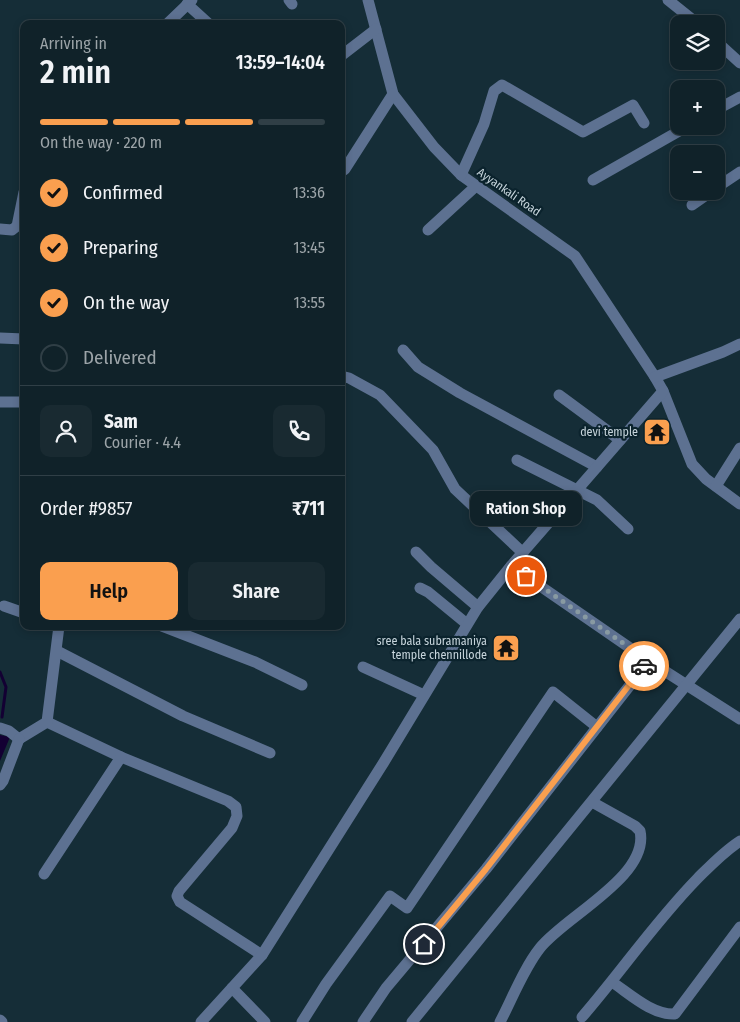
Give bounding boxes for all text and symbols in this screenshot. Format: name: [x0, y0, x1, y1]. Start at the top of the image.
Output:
map controls: [670, 15, 725, 200]
button: layers: [670, 15, 725, 70]
text: Arriving in: [40, 34, 107, 53]
text: 13:59–14:04: [236, 51, 325, 74]
text: 2 min: [40, 53, 111, 91]
button: +: [670, 80, 725, 135]
text: On the way · 220 m: [40, 133, 162, 152]
button: −: [670, 145, 725, 200]
street label: Ayyankali Road: [475, 165, 543, 219]
icon: check: [40, 179, 68, 207]
text: Confirmed: [83, 181, 163, 204]
text: 13:36: [293, 183, 325, 202]
icon: check: [40, 234, 68, 262]
text: Preparing: [83, 236, 158, 259]
text: 13:45: [293, 238, 325, 257]
icon: check: [40, 289, 68, 317]
text: On the way: [83, 291, 169, 314]
text: 13:55: [293, 293, 325, 312]
text: Delivered: [83, 346, 157, 369]
button: person: [40, 405, 92, 457]
button: phone: [273, 405, 325, 457]
text: Sam: [104, 410, 138, 433]
temple icon: devi temple: [642, 417, 672, 447]
place label: devi temple: [580, 425, 638, 439]
text: Courier · 4.4: [104, 433, 181, 452]
callout: Ration Shop: [470, 491, 582, 526]
text: Order #9857: [40, 497, 132, 520]
text: ₹711: [292, 497, 325, 520]
text: Ration Shop: [486, 499, 566, 518]
pin: [505, 555, 547, 597]
button: Help: [40, 562, 178, 620]
button: Share: [188, 562, 325, 620]
icon: bag: [512, 562, 540, 590]
temple icon: sree bala subramaniya temple chennillode: [491, 633, 521, 663]
place label: sree bala subramaniya temple chennillode: [377, 634, 487, 662]
courier: [619, 641, 669, 691]
icon: car: [630, 652, 658, 680]
pin: [403, 923, 445, 965]
icon: home: [410, 930, 438, 958]

